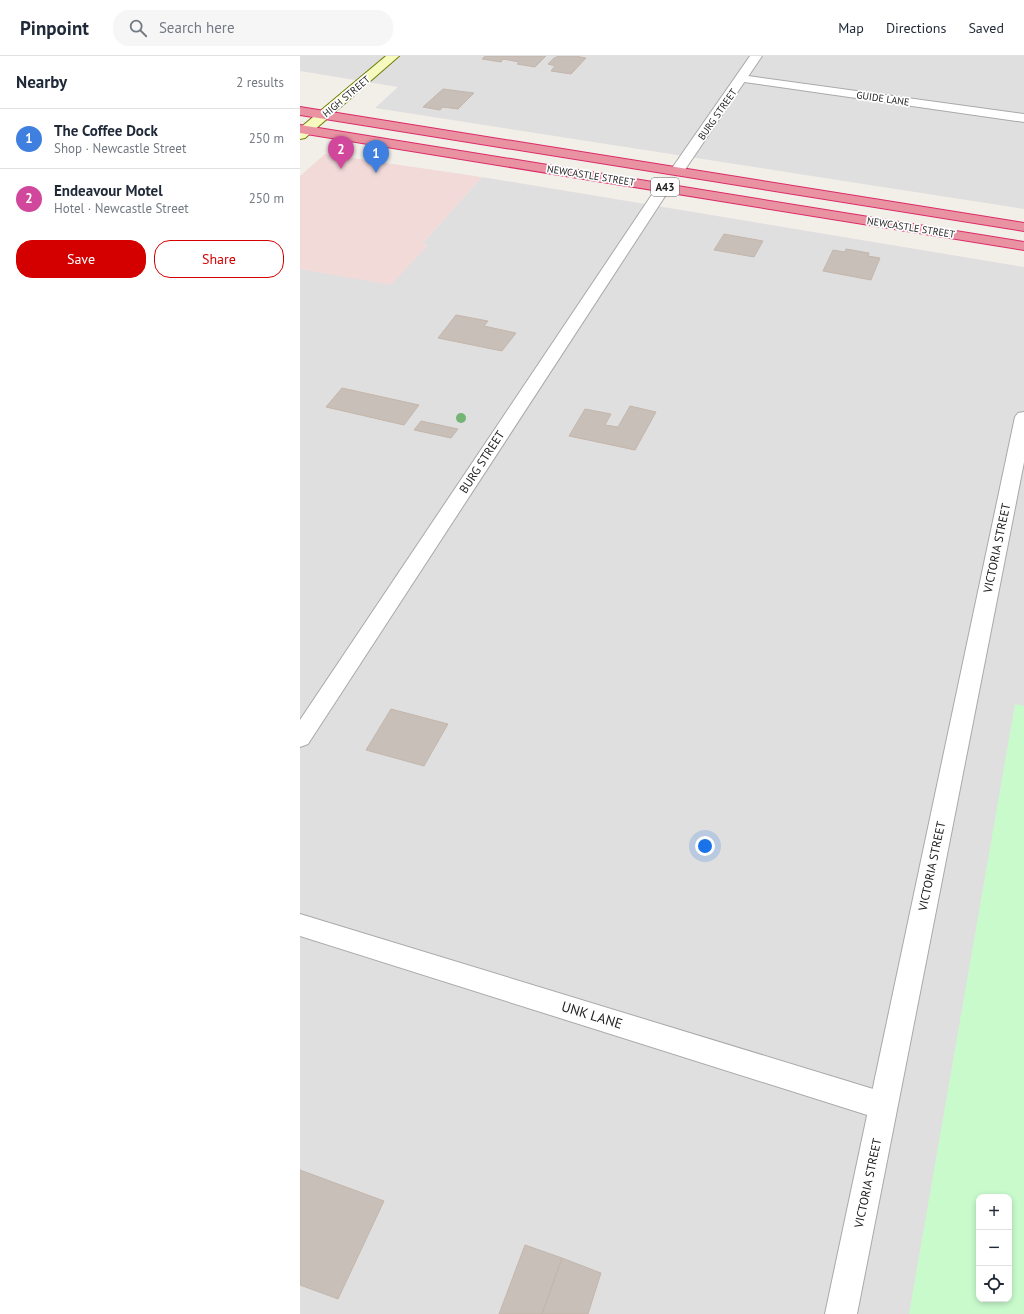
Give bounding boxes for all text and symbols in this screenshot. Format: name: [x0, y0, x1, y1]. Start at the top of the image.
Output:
search box: [113, 10, 393, 46]
text: Pinpoint: [20, 16, 89, 40]
icon: search: [127, 17, 149, 39]
text: Search here: [159, 18, 235, 37]
text: Map: [838, 19, 864, 37]
text: Directions: [886, 19, 946, 37]
text: Saved: [968, 19, 1004, 37]
text: Nearby: [16, 71, 67, 93]
street label: HIGH STREET: [320, 72, 373, 120]
text: 2 results: [236, 74, 284, 91]
street label: BURG STREET: [695, 86, 740, 142]
street label: GUIDE LANE: [856, 88, 910, 109]
text: The Coffee Dock: [54, 121, 158, 140]
text: 1: [25, 130, 33, 147]
text: 250 m: [249, 130, 284, 147]
pin: 2: [328, 136, 354, 169]
text: Shop · Newcastle Street: [54, 140, 186, 157]
pin: 1: [363, 140, 389, 173]
street label: NEWCASTLE STREET: [546, 162, 636, 189]
road number: A43: [651, 178, 679, 196]
text: Endeavour Motel: [54, 181, 163, 200]
text: 2: [25, 190, 33, 207]
text: 250 m: [249, 190, 284, 207]
text: Hotel · Newcastle Street: [54, 200, 189, 217]
street label: NEWCASTLE STREET: [866, 214, 956, 241]
button: Save: [16, 240, 146, 278]
button: Share: [154, 240, 284, 278]
street label: BURG STREET: [456, 427, 508, 496]
street label: VICTORIA STREET: [979, 501, 1013, 595]
street label: VICTORIA STREET: [914, 819, 948, 913]
your location: [695, 836, 715, 856]
street label: UNK LANE: [559, 997, 625, 1033]
street label: VICTORIA STREET: [850, 1136, 884, 1230]
map controls: [976, 1194, 1012, 1302]
button: +: [976, 1194, 1012, 1230]
button: −: [976, 1230, 1012, 1266]
button: locate: [976, 1266, 1012, 1302]

